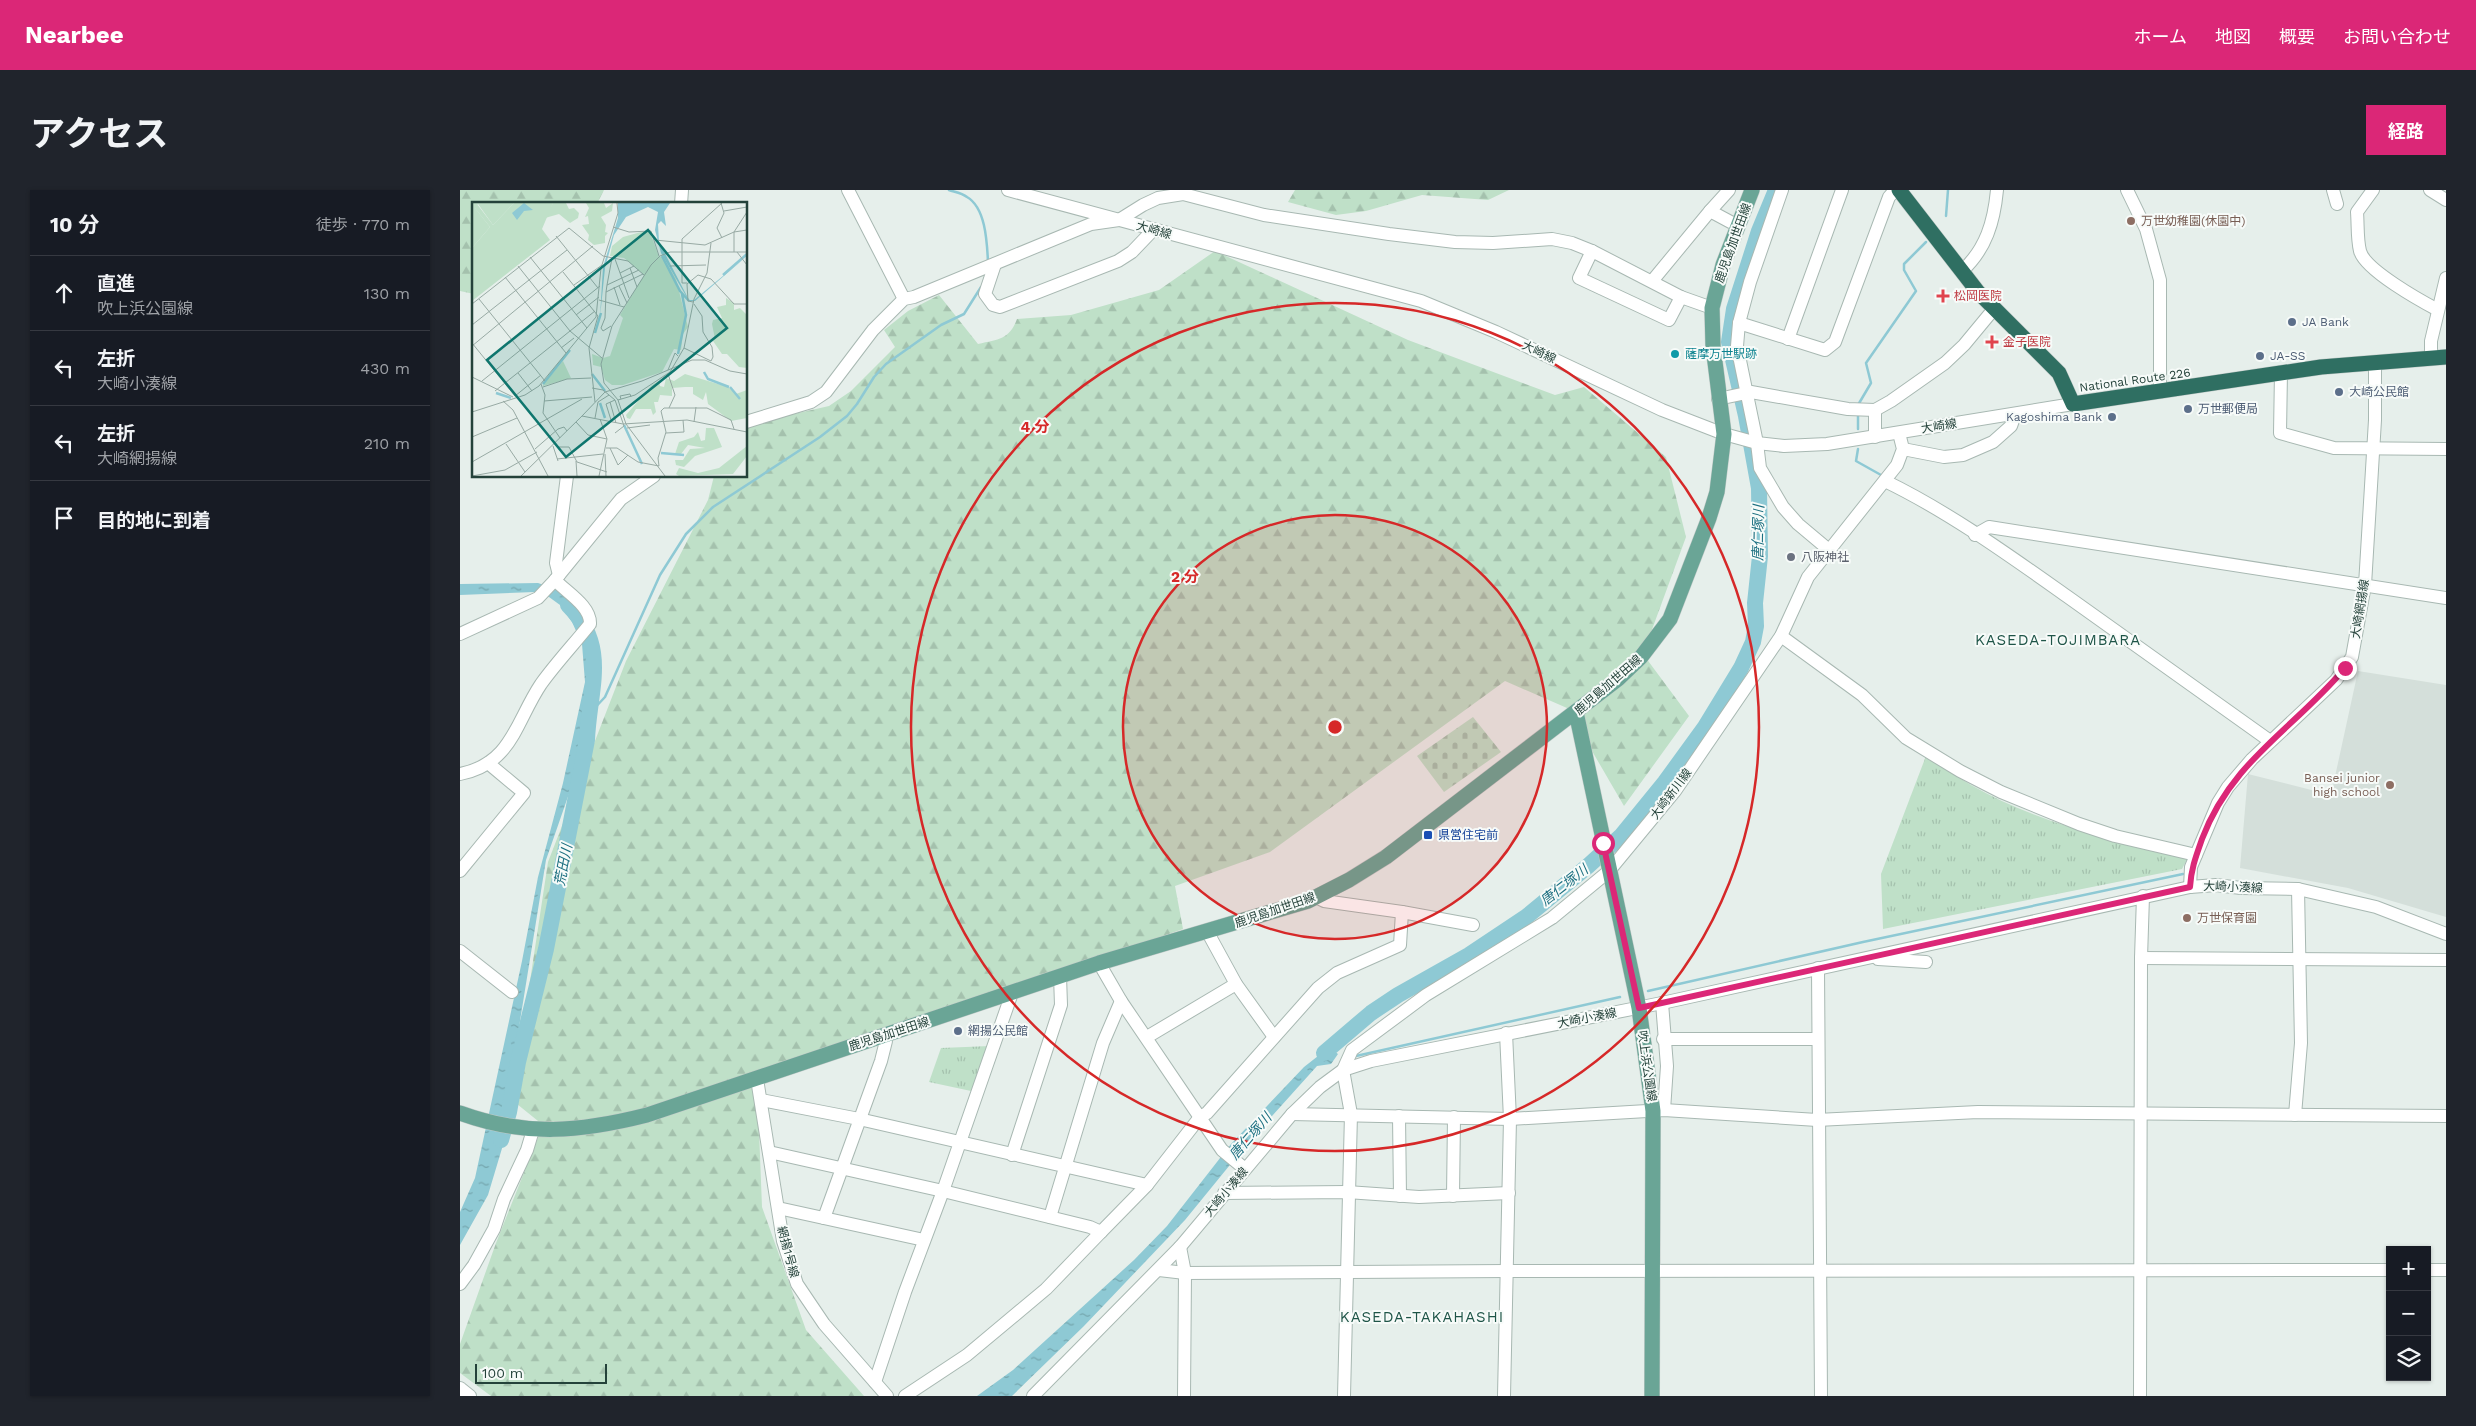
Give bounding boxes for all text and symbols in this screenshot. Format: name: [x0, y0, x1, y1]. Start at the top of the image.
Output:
text: Nearbee: [25, 21, 124, 49]
text: ホーム: [2134, 26, 2187, 47]
text: 地図: [2215, 26, 2251, 47]
text: 概要: [2279, 26, 2315, 47]
text: お問い合わせ: [2343, 26, 2451, 47]
button: 経路: [2366, 105, 2446, 155]
text: アクセス: [30, 113, 168, 155]
street label: 鹿児島加世田線: [1712, 201, 1754, 285]
inset map: [472, 202, 748, 478]
text: 10 分: [50, 212, 100, 237]
place label: 万世幼稚園(休園中): [2141, 214, 2245, 228]
text: 徒歩 · 770 m: [316, 215, 410, 234]
marker: 万世幼稚園(休園中): [2125, 215, 2137, 227]
street label: 大崎線: [1135, 218, 1173, 242]
text: 直進: [97, 272, 135, 295]
icon: ahead: [50, 279, 78, 307]
text: 130 m: [364, 284, 410, 303]
marker: 松岡医院: [1936, 289, 1950, 303]
place label: 松岡医院: [1954, 289, 2002, 303]
text: 吹上浜公園線: [97, 299, 193, 318]
place label: JA Bank: [2302, 315, 2349, 329]
marker: JA Bank: [2286, 316, 2298, 328]
marker: 金子医院: [1985, 335, 1999, 349]
place label: 金子医院: [2003, 335, 2051, 349]
street label: 大崎線: [1520, 338, 1558, 366]
text: 左折: [97, 347, 135, 370]
place label: 薩摩万世駅跡: [1685, 347, 1757, 361]
marker: 薩摩万世駅跡: [1669, 348, 1681, 360]
place label: JA-SS: [2270, 349, 2305, 363]
marker: JA-SS: [2254, 350, 2266, 362]
icon: left: [50, 354, 78, 382]
text: 430 m: [360, 359, 410, 378]
street label: National Route 226: [2079, 365, 2191, 395]
text: 大崎小湊線: [97, 374, 177, 393]
place label: 大崎公民館: [2349, 385, 2409, 399]
marker: 大崎公民館: [2333, 386, 2345, 398]
place label: 万世郵便局: [2198, 402, 2258, 416]
marker: 万世郵便局: [2182, 403, 2194, 415]
place label: Kagoshima Bank: [2006, 410, 2102, 424]
marker: Kagoshima Bank: [2106, 411, 2118, 423]
street label: 大崎線: [1920, 416, 1958, 436]
text: 4 分: [1021, 418, 1049, 436]
text: 左折: [97, 422, 135, 445]
icon: left: [50, 429, 78, 457]
text: 210 m: [364, 434, 410, 453]
text: 大崎網揚線: [97, 449, 177, 468]
water label: 唐仁塚川: [1750, 503, 1767, 561]
icon: arrive: [50, 504, 78, 532]
text: 目的地に到着: [97, 509, 211, 532]
place label: 八阪神社: [1801, 550, 1849, 564]
marker: 八阪神社: [1785, 551, 1797, 563]
text: 2 分: [1171, 568, 1199, 586]
street label: 大崎網揚線: [2348, 578, 2372, 640]
district label: KASEDA-TOJIMBARA: [1975, 631, 2141, 649]
street label: 鹿児島加世田線: [1572, 652, 1644, 718]
route end: [2334, 657, 2357, 680]
centre of rings: [1326, 718, 1344, 736]
street label: 大崎新川線: [1647, 766, 1695, 822]
place label: Bansei junior high school: [2304, 771, 2380, 799]
marker: Bansei junior high school: [2384, 779, 2396, 791]
place label: 県営住宅前: [1438, 828, 1498, 842]
marker: 県営住宅前: [1422, 829, 1434, 841]
route start: [1592, 832, 1615, 855]
water label: 荒田川: [551, 841, 575, 887]
water label: 唐仁塚川: [1537, 860, 1593, 909]
street label: 大崎小湊線: [2203, 879, 2263, 895]
street label: 鹿児島加世田線: [1233, 890, 1317, 930]
place label: 万世保育園: [2197, 911, 2257, 925]
marker: 万世保育園: [2181, 912, 2193, 924]
street label: 大崎小湊線: [1556, 1005, 1618, 1031]
street label: 鹿児島加世田線: [847, 1014, 931, 1054]
place label: 網揚公民館: [968, 1024, 1028, 1038]
marker: 網揚公民館: [952, 1025, 964, 1037]
street label: 吹上浜公園線: [1635, 1029, 1659, 1103]
water label: 唐仁塚川: [1226, 1108, 1276, 1162]
street label: 大崎小湊線: [1201, 1165, 1251, 1219]
street label: 網揚1号線: [774, 1225, 802, 1279]
map controls: [2386, 1246, 2431, 1381]
button: +: [2386, 1246, 2431, 1291]
button: −: [2386, 1291, 2431, 1336]
district label: KASEDA-TAKAHASHI: [1340, 1308, 1504, 1326]
button: layers: [2386, 1336, 2431, 1381]
scale bar: [475, 1361, 608, 1384]
text: 100 m: [482, 1365, 523, 1381]

